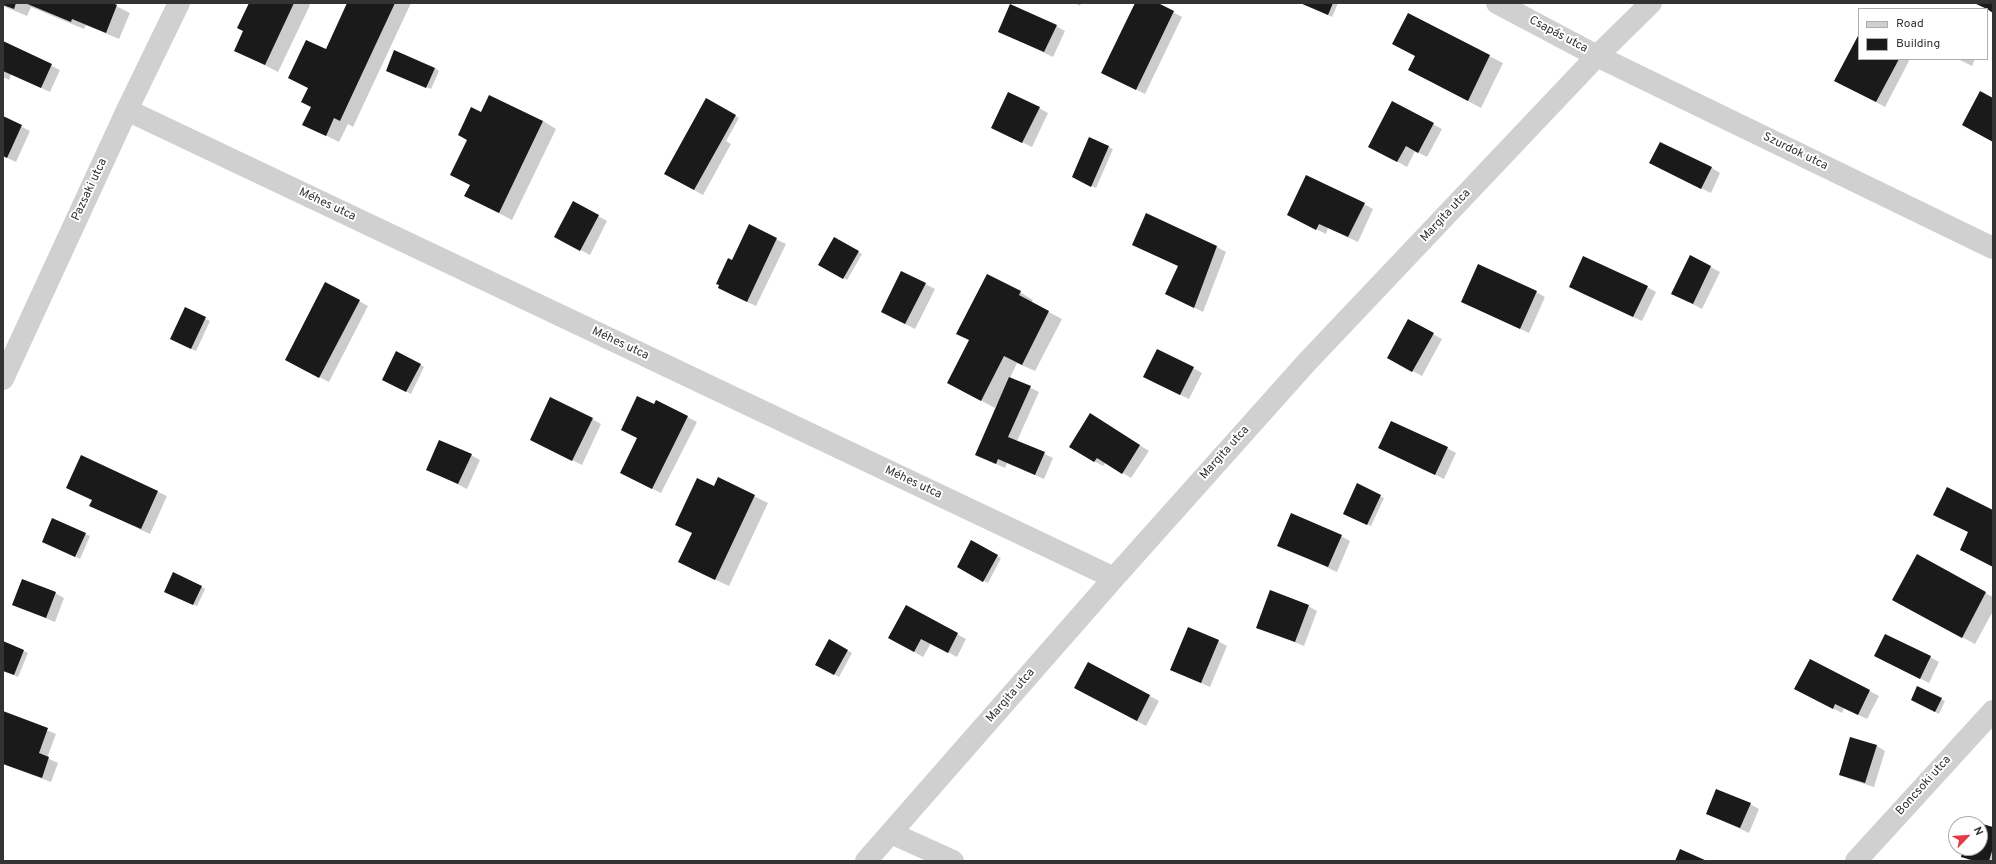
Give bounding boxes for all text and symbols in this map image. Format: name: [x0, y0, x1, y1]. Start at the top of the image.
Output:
legend: [1858, 8, 1988, 60]
street label: Csapás utca: [1526, 13, 1590, 57]
text: Road: [1896, 16, 1924, 32]
text: Building: [1896, 36, 1940, 52]
street label: Szurdok utca: [1760, 130, 1830, 174]
street label: Pazsaki utca: [69, 157, 111, 223]
street label: Méhes utca: [296, 186, 358, 224]
street label: Margita utca: [1418, 187, 1474, 245]
street label: Méhes utca: [589, 325, 651, 363]
street label: Margita utca: [1197, 423, 1253, 483]
street label: Méhes utca: [882, 464, 944, 502]
street label: Margita utca: [984, 666, 1038, 726]
street label: Boncsoki utca: [1893, 753, 1955, 819]
north arrow: [1948, 816, 1988, 856]
text: N: [1970, 825, 1986, 838]

